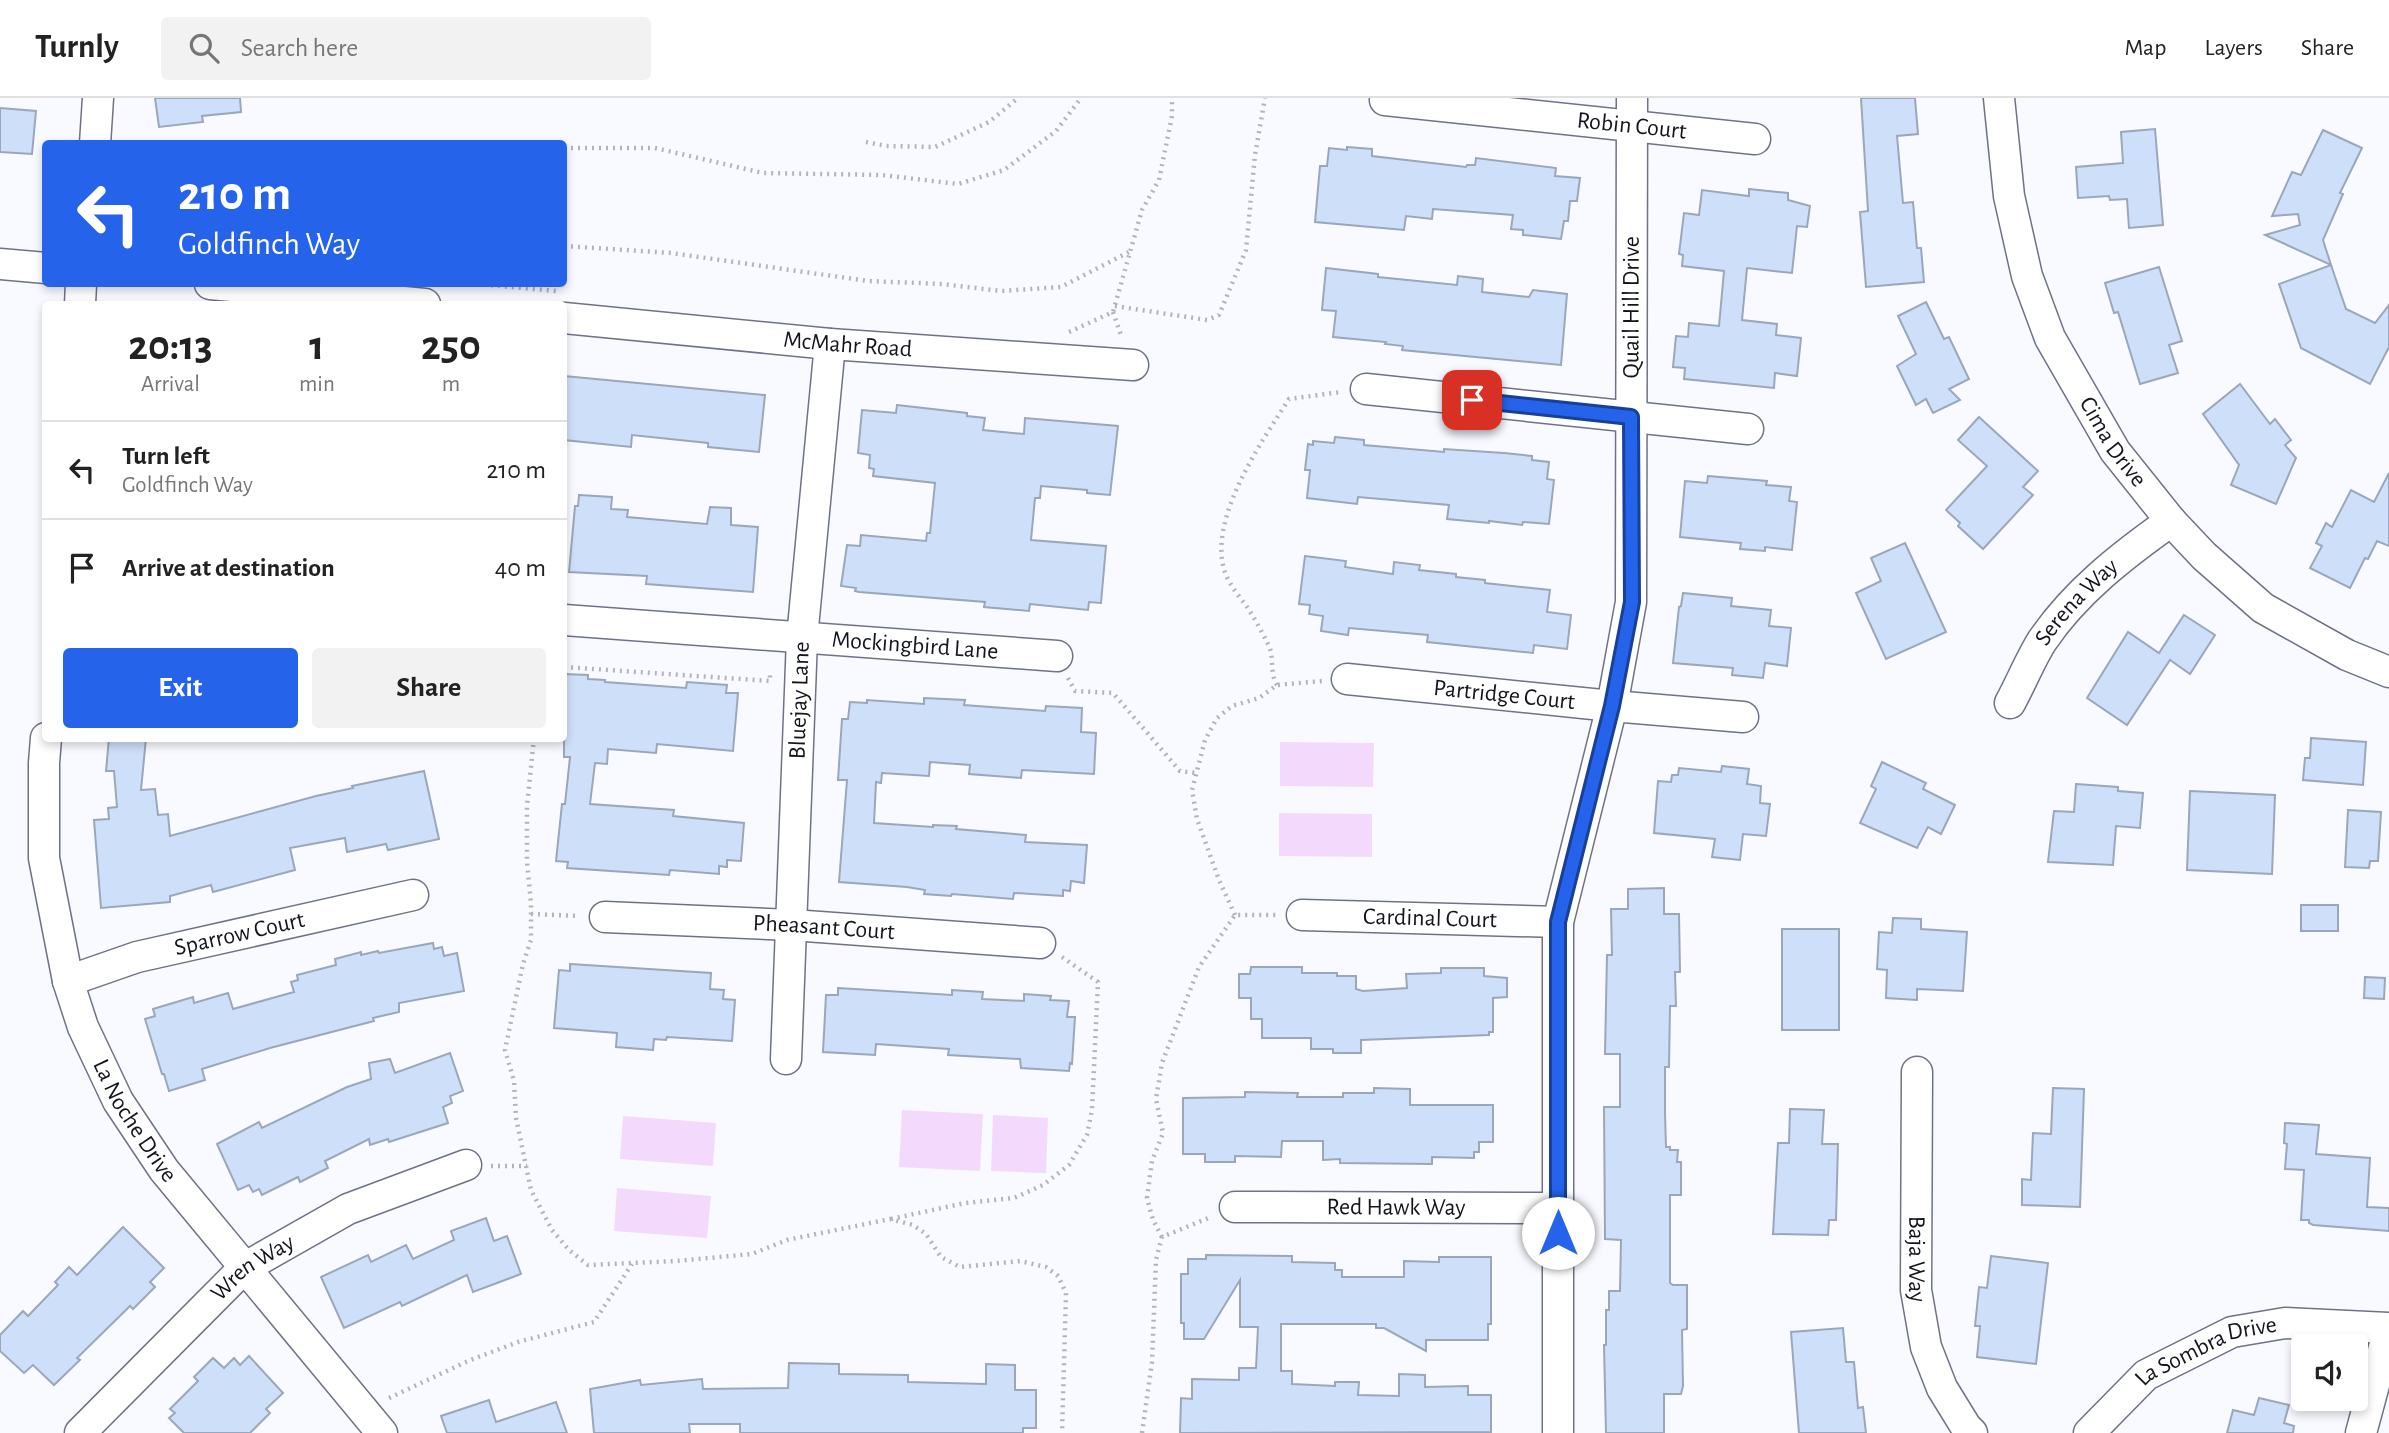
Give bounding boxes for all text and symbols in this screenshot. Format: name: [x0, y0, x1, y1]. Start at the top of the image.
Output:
search box: [161, 17, 651, 80]
icon: search: [185, 29, 223, 67]
text: Turnly: [35, 31, 119, 64]
text: Search here: [241, 35, 358, 61]
text: Map: [2124, 36, 2166, 60]
text: Layers: [2204, 36, 2263, 60]
text: Share: [2301, 36, 2354, 60]
street label: Robin Court: [1576, 108, 1688, 144]
icon: left: [63, 168, 154, 259]
text: 210 m: [178, 170, 291, 219]
text: Goldfinch Way: [178, 228, 360, 260]
street label: Quail Hill Drive: [1619, 236, 1644, 379]
text: 20:13: [128, 325, 213, 367]
text: 1: [309, 325, 324, 367]
text: 250: [421, 325, 481, 367]
street label: McMahr Road: [782, 327, 913, 362]
pin: [1442, 370, 1502, 430]
text: Arrival: [141, 373, 200, 396]
text: min: [299, 373, 335, 396]
text: m: [442, 373, 460, 396]
icon: arrive: [1453, 381, 1491, 419]
street label: Cima Drive: [2075, 393, 2151, 492]
text: Turn left: [122, 443, 210, 469]
icon: left: [63, 451, 101, 489]
text: 210 m: [486, 457, 546, 483]
text: Goldfinch Way: [122, 474, 253, 497]
icon: arrive: [63, 549, 101, 587]
street label: Serena Way: [2031, 554, 2123, 650]
text: Arrive at destination: [122, 555, 335, 581]
text: 40 m: [495, 555, 546, 581]
street label: Mockingbird Lane: [831, 628, 999, 664]
street label: Bluejay Lane: [785, 641, 814, 760]
button: Exit: [63, 648, 298, 728]
button: Share: [312, 648, 546, 728]
street label: Partridge Court: [1432, 676, 1576, 714]
street label: Cardinal Court: [1363, 905, 1498, 932]
street label: Sparrow Court: [172, 908, 307, 960]
street label: Pheasant Court: [752, 911, 896, 944]
street label: La Noche Drive: [88, 1056, 181, 1187]
street label: Red Hawk Way: [1326, 1195, 1466, 1220]
position arrow: [1521, 1196, 1595, 1270]
street label: Baja Way: [1904, 1216, 1930, 1304]
street label: Wren Way: [207, 1230, 298, 1306]
street label: La Sombra Drive: [2130, 1313, 2279, 1391]
map controls: [2291, 1334, 2368, 1411]
button: sound: [2291, 1334, 2368, 1411]

